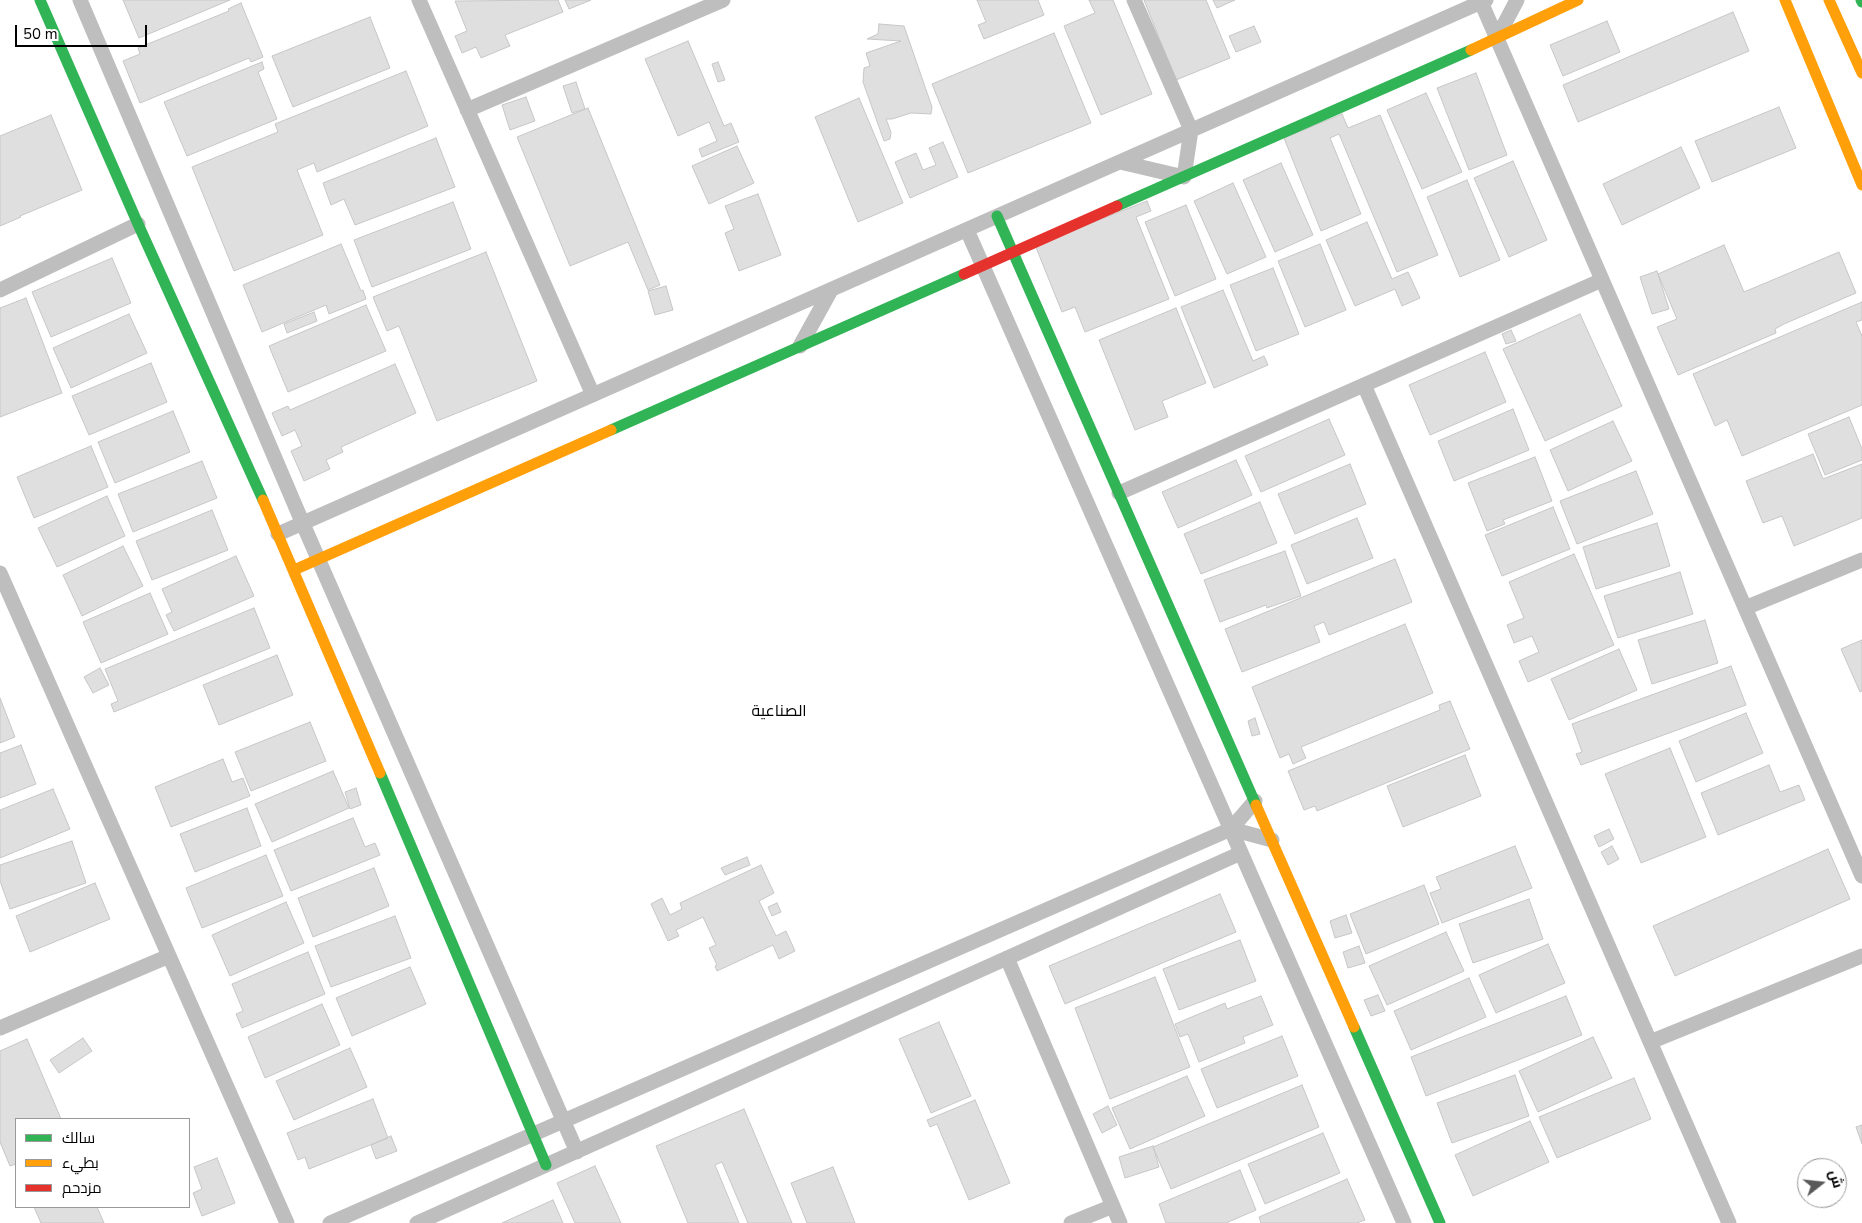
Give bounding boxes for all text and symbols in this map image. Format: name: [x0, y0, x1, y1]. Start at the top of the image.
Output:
scale bar: [18, 15, 150, 47]
text: 50 m: [23, 24, 58, 44]
district label: الصناعية: [751, 702, 807, 722]
legend: [15, 1118, 190, 1208]
text: سالك: [62, 1128, 95, 1148]
text: بطيء: [62, 1153, 99, 1173]
north arrow: [1797, 1158, 1847, 1208]
text: ش: [1824, 1168, 1848, 1190]
text: مزدحم: [62, 1178, 102, 1198]

